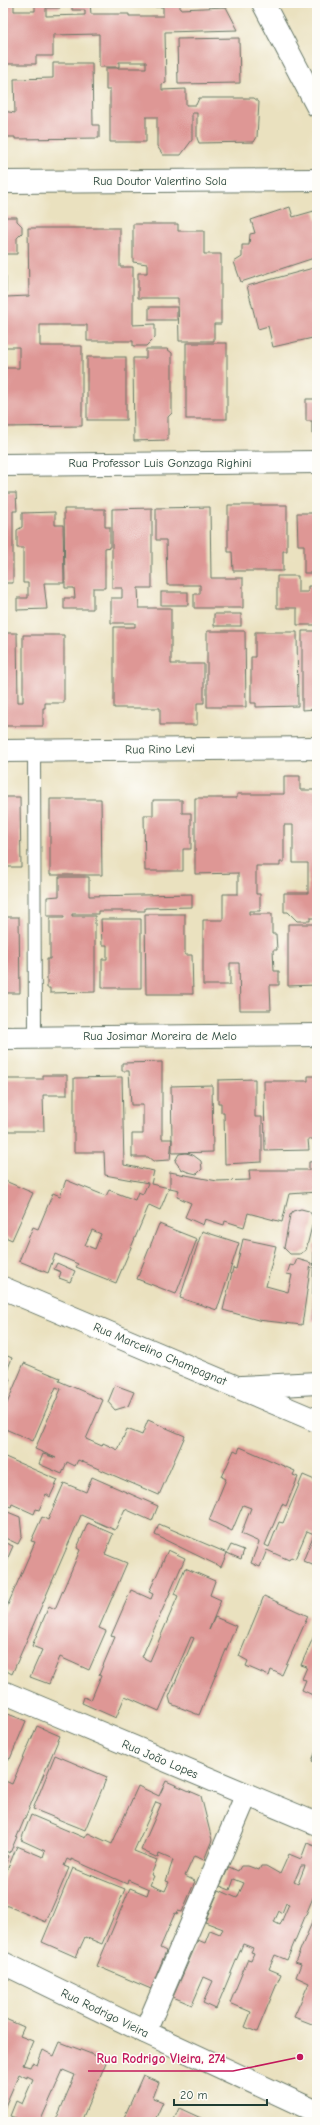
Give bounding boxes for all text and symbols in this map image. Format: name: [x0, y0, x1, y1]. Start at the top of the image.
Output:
street label: Rua Doutor Valentino Sola: [93, 174, 227, 188]
street label: Rua Professor Luis Gonzaga Righini: [68, 456, 252, 470]
street label: Rua Rino Levi: [125, 741, 195, 757]
street label: Rua Josimar Moreira de Melo: [83, 1029, 237, 1043]
street label: Rua Marcelino Champagnat: [91, 1320, 229, 1389]
street label: Rua João Lopes: [120, 1737, 200, 1781]
street label: Rua Rodrigo Vieira: [59, 1986, 151, 2040]
callout: Rua Rodrigo Vieira, 274: [88, 2046, 233, 2071]
text: Rua Rodrigo Vieira, 274: [96, 2051, 226, 2066]
scale bar: [174, 2081, 267, 2107]
text: 20 m: [180, 2088, 208, 2102]

